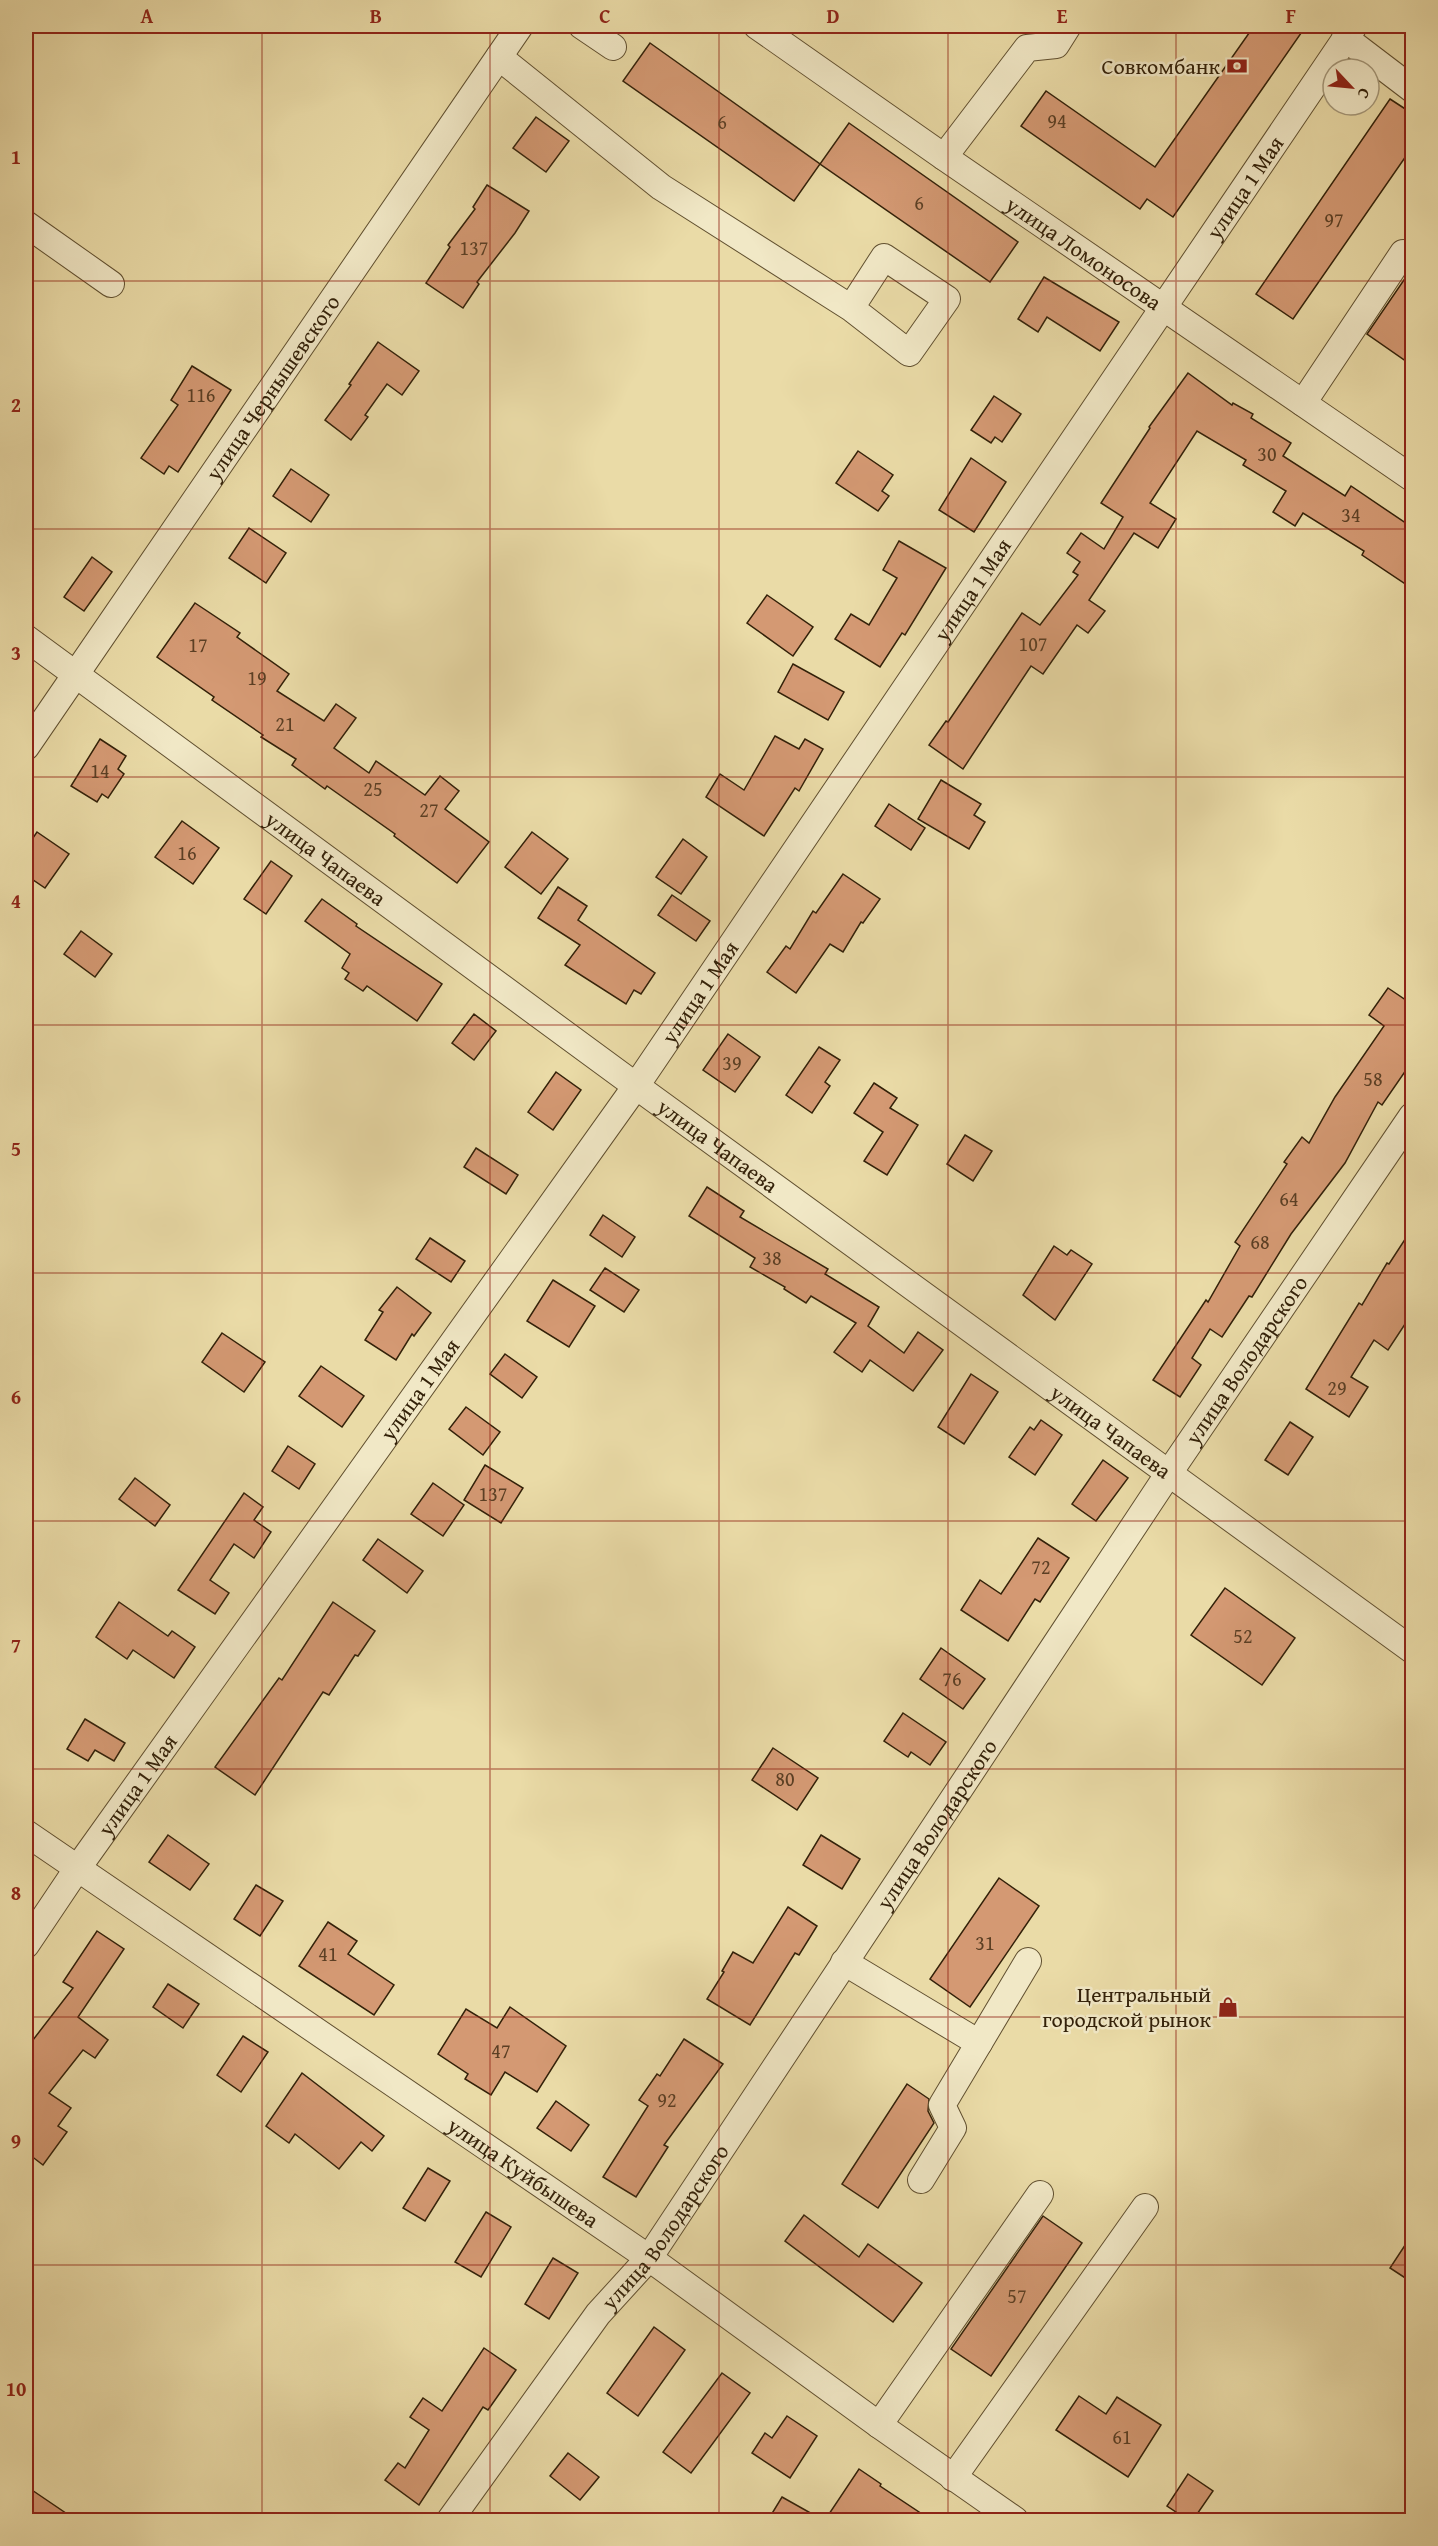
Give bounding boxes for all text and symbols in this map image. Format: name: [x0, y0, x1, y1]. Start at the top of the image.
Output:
text: A: [141, 1, 154, 30]
text: B: [370, 1, 382, 30]
text: C: [599, 1, 611, 30]
text: D: [826, 1, 840, 30]
text: E: [1057, 1, 1068, 30]
text: F: [1286, 1, 1296, 30]
place label: Совкомбанк: [1102, 50, 1220, 82]
bank icon: Совкомбанк: [1225, 54, 1249, 78]
north arrow: [1321, 57, 1381, 117]
text: С: [1352, 84, 1377, 103]
house number: 94: [1047, 106, 1067, 135]
house number: 6: [717, 107, 727, 136]
street label: улица 1 Мая: [1198, 129, 1291, 246]
text: 1: [11, 142, 21, 171]
house number: 6: [914, 188, 924, 217]
street label: улица Ломоносова: [999, 188, 1169, 318]
house number: 97: [1324, 205, 1344, 234]
house number: 137: [460, 233, 488, 262]
street label: улица Чернышевского: [197, 288, 347, 487]
house number: 116: [187, 380, 215, 409]
text: 2: [11, 390, 21, 419]
house number: 30: [1257, 439, 1277, 468]
house number: 34: [1341, 500, 1361, 529]
street label: улица 1 Мая: [925, 532, 1019, 649]
house number: 107: [1019, 629, 1047, 658]
house number: 17: [188, 630, 208, 659]
text: 3: [11, 638, 21, 667]
house number: 19: [247, 663, 267, 692]
house number: 21: [275, 709, 295, 738]
house number: 14: [90, 756, 110, 785]
house number: 25: [363, 774, 383, 803]
house number: 27: [419, 795, 439, 824]
street label: улица Чапаева: [258, 802, 393, 914]
house number: 16: [177, 838, 197, 867]
text: 4: [11, 886, 21, 915]
street label: улица 1 Мая: [653, 934, 746, 1051]
house number: 39: [722, 1048, 742, 1077]
house number: 58: [1363, 1064, 1383, 1093]
street label: улица Чапаева: [650, 1090, 785, 1201]
text: 5: [11, 1134, 21, 1163]
house number: 64: [1279, 1184, 1299, 1213]
house number: 68: [1250, 1227, 1270, 1256]
house number: 38: [762, 1243, 782, 1272]
street label: улица Володарского: [1176, 1269, 1315, 1452]
street label: улица 1 Мая: [371, 1332, 467, 1448]
house number: 29: [1327, 1373, 1347, 1402]
street label: улица Чапаева: [1043, 1376, 1178, 1486]
text: 6: [11, 1382, 21, 1411]
house number: 137: [479, 1479, 507, 1508]
house number: 72: [1031, 1552, 1051, 1581]
house number: 52: [1233, 1621, 1253, 1650]
text: 7: [11, 1630, 21, 1659]
house number: 76: [942, 1664, 962, 1693]
street label: улица 1 Мая: [89, 1727, 185, 1843]
street label: улица Володарского: [868, 1732, 1005, 1916]
house number: 80: [775, 1764, 795, 1793]
text: 8: [11, 1878, 21, 1907]
house number: 31: [975, 1928, 995, 1957]
house number: 41: [318, 1939, 338, 1968]
place label: Центральный городской рынок: [1042, 1978, 1211, 2035]
shop icon: Центральный городской рынок: [1216, 1995, 1240, 2019]
house number: 47: [491, 2036, 511, 2065]
house number: 92: [657, 2085, 677, 2114]
street label: улица Куйбышева: [440, 2109, 606, 2236]
text: 9: [11, 2126, 21, 2155]
street label: улица Володарского: [593, 2137, 736, 2317]
house number: 57: [1007, 2281, 1027, 2310]
text: 10: [6, 2374, 26, 2403]
house number: 61: [1112, 2422, 1132, 2451]

